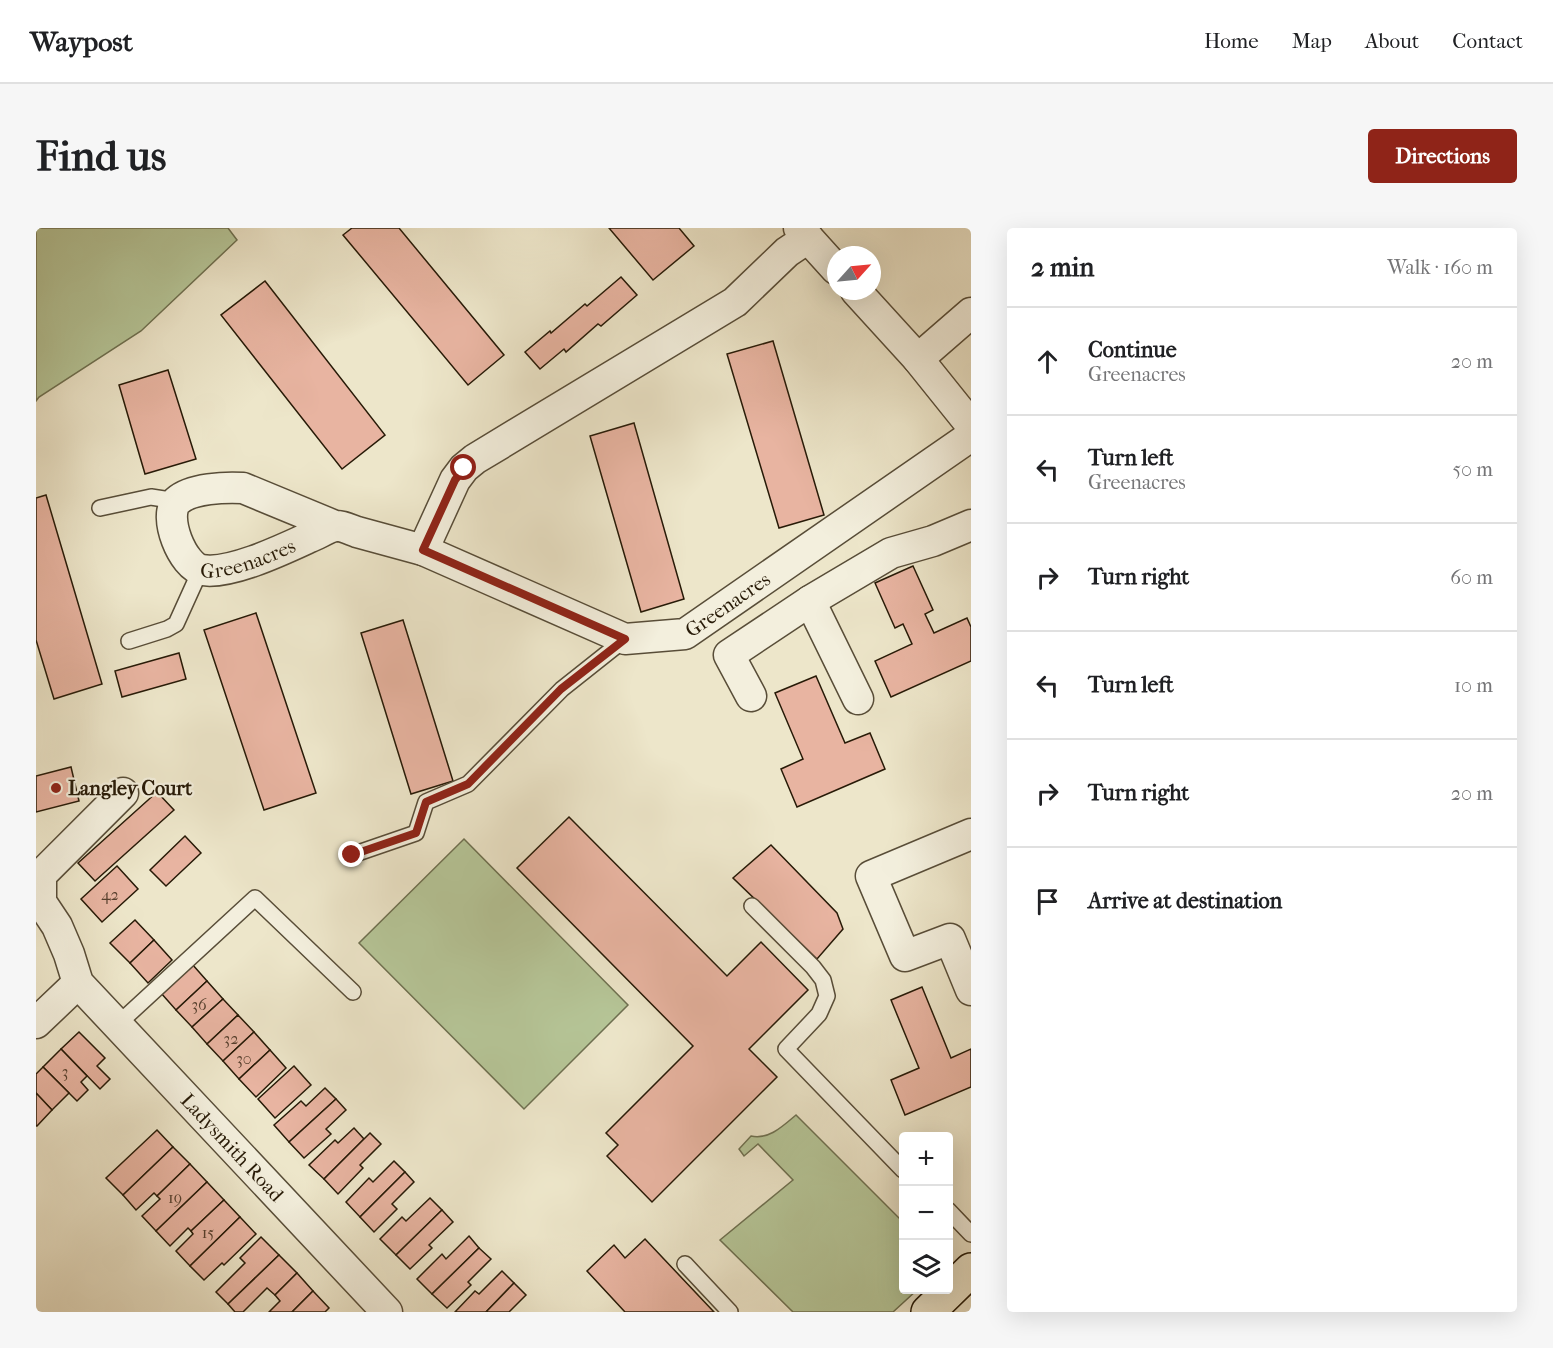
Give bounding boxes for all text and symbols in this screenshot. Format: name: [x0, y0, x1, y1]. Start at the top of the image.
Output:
text: Waypost: [30, 25, 133, 58]
text: Home: [1204, 29, 1259, 53]
text: Map: [1292, 29, 1332, 53]
text: About: [1365, 29, 1419, 53]
text: Contact: [1452, 29, 1523, 53]
button: Directions: [1368, 129, 1517, 183]
text: Find us: [36, 132, 166, 181]
north arrow: [827, 246, 881, 300]
text: 2 min: [1031, 252, 1094, 283]
text: Walk · 160 m: [1387, 256, 1493, 279]
text: Continue: [1088, 337, 1177, 363]
icon: ahead: [1031, 345, 1064, 378]
text: 20 m: [1451, 350, 1493, 373]
text: Greenacres: [1088, 363, 1186, 386]
text: Turn left: [1088, 445, 1174, 471]
icon: left: [1031, 453, 1064, 486]
route start: [450, 454, 476, 480]
text: 50 m: [1452, 458, 1493, 481]
text: Greenacres: [1088, 471, 1186, 494]
street label: Greenacres: [200, 534, 299, 583]
icon: right: [1031, 561, 1064, 594]
text: Turn right: [1088, 564, 1189, 590]
text: 60 m: [1450, 566, 1493, 589]
street label: Greenacres: [681, 568, 775, 642]
icon: left: [1031, 669, 1064, 702]
text: Turn left: [1088, 672, 1174, 698]
text: 10 m: [1454, 674, 1493, 697]
place label: Langley Court: [68, 777, 193, 800]
icon: right: [1031, 777, 1064, 810]
text: Turn right: [1088, 780, 1189, 806]
marker: Langley Court: [49, 781, 63, 795]
text: 20 m: [1451, 782, 1493, 805]
route end: [338, 841, 364, 867]
house number: 42: [101, 885, 119, 904]
icon: arrive: [1031, 885, 1064, 918]
text: Arrive at destination: [1088, 888, 1282, 914]
house number: 36: [191, 995, 207, 1014]
house number: 32: [224, 1029, 238, 1048]
house number: 30: [236, 1049, 252, 1068]
house number: 3: [62, 1062, 68, 1081]
street label: Ladysmith Road: [176, 1089, 289, 1207]
map controls: [899, 1132, 953, 1294]
button: +: [899, 1132, 953, 1186]
button: −: [899, 1186, 953, 1240]
house number: 19: [168, 1188, 182, 1207]
house number: 15: [202, 1223, 214, 1242]
button: layers: [899, 1240, 953, 1294]

